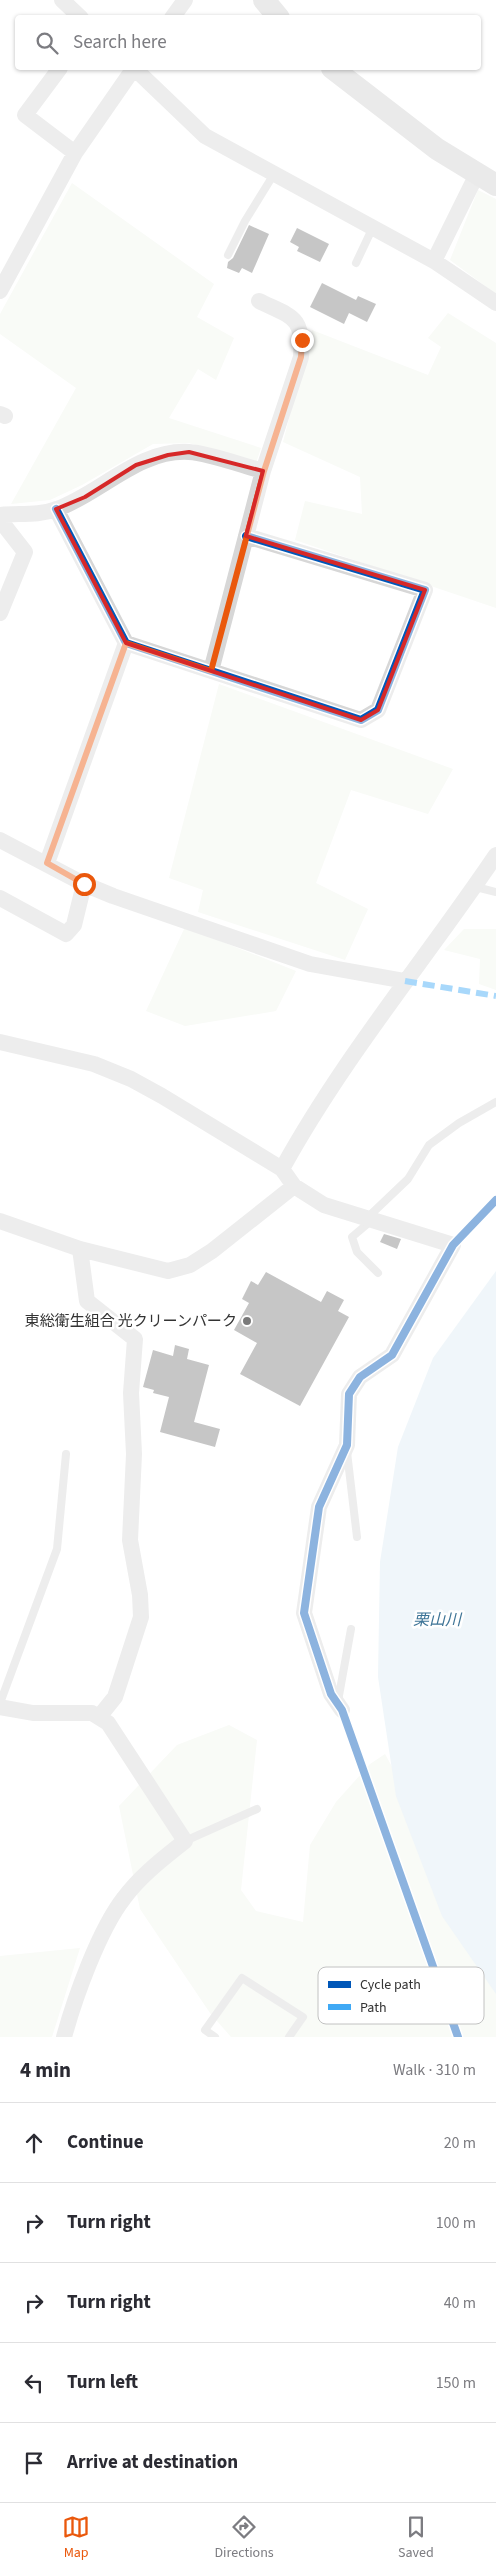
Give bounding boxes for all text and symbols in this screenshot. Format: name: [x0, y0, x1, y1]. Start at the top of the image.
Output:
search box: [15, 15, 481, 70]
icon: search: [33, 29, 61, 57]
text: Search here: [73, 29, 167, 56]
route end: [291, 329, 314, 352]
route start: [73, 873, 96, 896]
place label: 東総衛生組合 光クリーンパーク: [25, 1311, 237, 1332]
marker: 東総衛生組合 光クリーンパーク: [241, 1315, 253, 1327]
water label: 栗山川: [413, 1609, 463, 1631]
legend: [318, 1967, 484, 2024]
text: Cycle path: [360, 1975, 421, 1995]
text: Path: [360, 1998, 387, 2018]
text: 4 min: [20, 2055, 71, 2085]
text: Walk · 310 m: [393, 2059, 476, 2081]
icon: ahead: [20, 2129, 48, 2157]
text: Continue: [67, 2129, 144, 2156]
text: 20 m: [444, 2132, 476, 2154]
icon: right: [20, 2209, 48, 2237]
text: Turn right: [67, 2209, 151, 2236]
text: 100 m: [436, 2212, 476, 2234]
icon: right: [20, 2289, 48, 2317]
text: Turn right: [67, 2289, 151, 2316]
text: 40 m: [444, 2292, 476, 2314]
icon: left: [20, 2369, 48, 2397]
text: Turn left: [67, 2369, 138, 2396]
text: 150 m: [436, 2372, 476, 2394]
icon: arrive: [20, 2449, 48, 2477]
text: Arrive at destination: [67, 2449, 238, 2476]
tab: Map: [62, 2513, 90, 2563]
tab: Directions: [214, 2513, 274, 2563]
tab: Saved: [398, 2513, 434, 2563]

